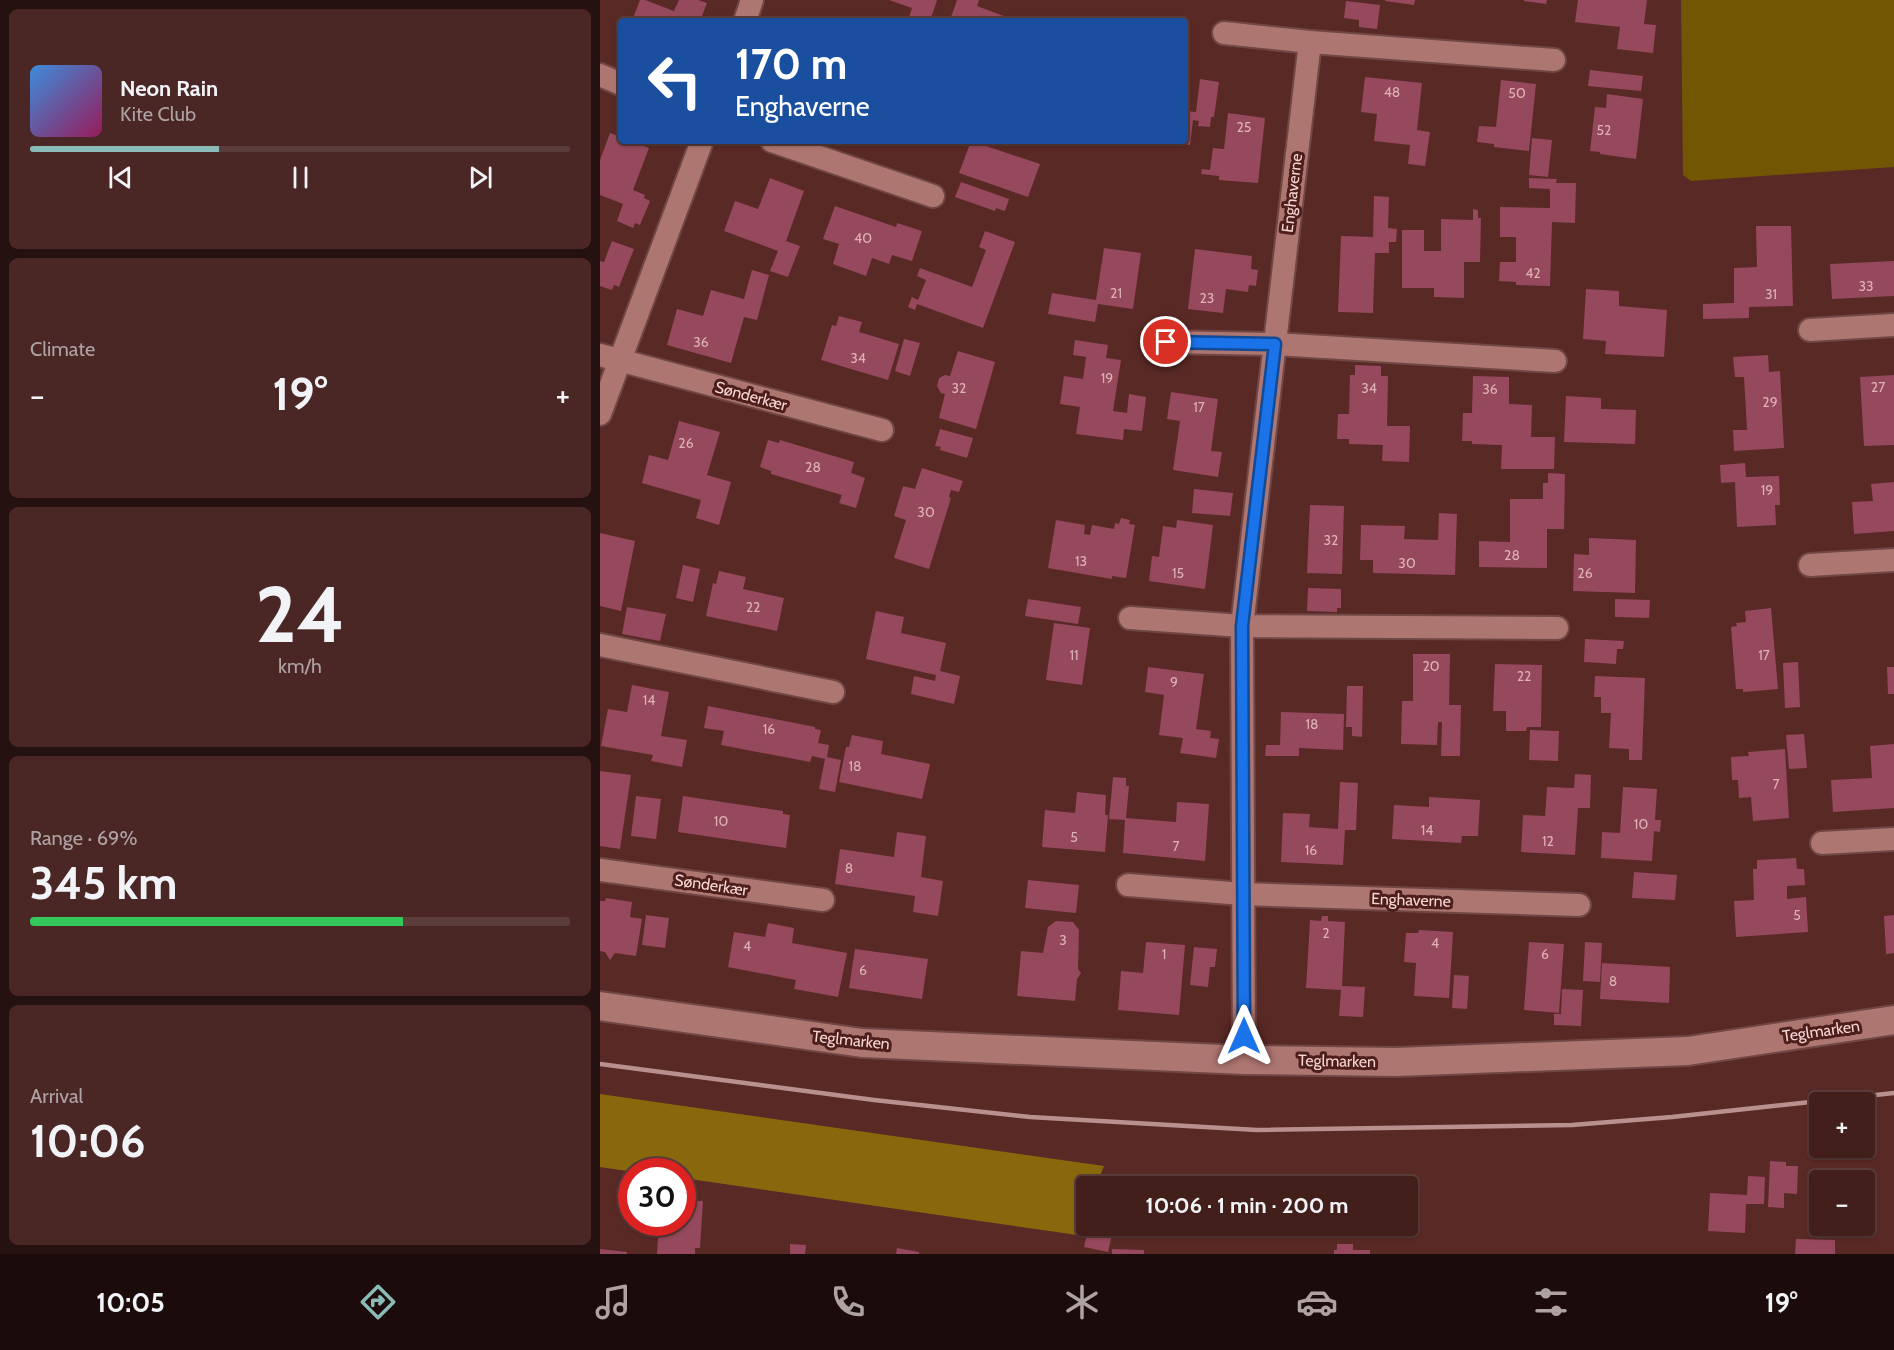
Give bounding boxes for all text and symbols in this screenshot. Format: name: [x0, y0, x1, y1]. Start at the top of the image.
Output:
text: 170 m: [735, 38, 847, 90]
icon: left: [636, 42, 714, 120]
text: Neon Rain: [120, 75, 218, 102]
house number: 48: [1384, 83, 1400, 101]
house number: 50: [1508, 84, 1526, 102]
text: Enghaverne: [735, 90, 870, 123]
text: Kite Club: [120, 102, 196, 126]
house number: 25: [1237, 118, 1251, 136]
house number: 52: [1597, 121, 1611, 139]
street label: Enghaverne: [1278, 152, 1306, 234]
icon: previous: [104, 161, 137, 194]
icon: pause: [284, 161, 317, 194]
icon: next: [464, 161, 497, 194]
house number: 40: [854, 229, 872, 247]
house number: 42: [1525, 264, 1541, 282]
house number: 33: [1858, 277, 1874, 295]
house number: 21: [1110, 284, 1122, 302]
house number: 31: [1765, 285, 1777, 303]
house number: 23: [1200, 289, 1214, 307]
pin: [1140, 316, 1191, 367]
icon: arrive: [1149, 325, 1182, 358]
house number: 36: [693, 333, 709, 351]
text: Climate: [30, 337, 95, 361]
house number: 34: [850, 349, 866, 367]
text: 19°: [273, 367, 327, 421]
house number: 19: [1101, 369, 1113, 387]
text: −: [30, 375, 45, 415]
text: +: [555, 375, 570, 415]
street label: Sønderkær: [713, 377, 790, 415]
house number: 27: [1871, 378, 1885, 396]
house number: 32: [952, 379, 966, 397]
house number: 34: [1361, 379, 1377, 397]
house number: 36: [1482, 380, 1498, 398]
house number: 29: [1762, 393, 1778, 411]
house number: 17: [1193, 398, 1205, 416]
house number: 26: [678, 434, 694, 452]
house number: 28: [805, 458, 821, 476]
house number: 19: [1761, 481, 1773, 499]
house number: 30: [917, 503, 935, 521]
house number: 32: [1324, 531, 1338, 549]
house number: 28: [1504, 546, 1520, 564]
house number: 13: [1075, 552, 1087, 570]
house number: 30: [1398, 554, 1416, 572]
house number: 15: [1172, 564, 1184, 582]
house number: 26: [1577, 564, 1593, 582]
text: 24: [255, 567, 345, 662]
house number: 22: [746, 598, 760, 616]
house number: 11: [1069, 646, 1079, 664]
house number: 17: [1758, 646, 1770, 664]
text: km/h: [278, 654, 322, 678]
house number: 20: [1422, 657, 1440, 675]
house number: 22: [1517, 667, 1531, 685]
house number: 9: [1170, 673, 1178, 691]
house number: 14: [643, 691, 655, 709]
house number: 18: [1305, 715, 1319, 733]
house number: 16: [763, 720, 775, 738]
house number: 18: [848, 757, 862, 775]
house number: 7: [1772, 775, 1780, 793]
house number: 10: [714, 812, 728, 830]
house number: 10: [1634, 815, 1648, 833]
house number: 14: [1421, 821, 1433, 839]
text: Range · 69%: [30, 826, 137, 850]
house number: 5: [1070, 828, 1078, 846]
house number: 12: [1542, 832, 1554, 850]
house number: 7: [1172, 837, 1180, 855]
house number: 16: [1305, 841, 1317, 859]
text: 345 km: [30, 856, 177, 910]
house number: 8: [845, 859, 853, 877]
street label: Sønderkær: [673, 870, 750, 900]
street label: Enghaverne: [1371, 889, 1451, 911]
house number: 5: [1793, 906, 1801, 924]
house number: 2: [1322, 924, 1330, 942]
house number: 3: [1059, 931, 1067, 949]
house number: 4: [1431, 934, 1439, 952]
house number: 4: [743, 937, 751, 955]
house number: 1: [1162, 945, 1166, 963]
house number: 6: [1541, 945, 1549, 963]
house number: 6: [859, 961, 867, 979]
house number: 8: [1609, 972, 1617, 990]
position arrow: [1212, 1004, 1276, 1068]
street label: Teglmarken: [1781, 1016, 1861, 1046]
street label: Teglmarken: [811, 1026, 891, 1054]
street label: Teglmarken: [1298, 1051, 1376, 1071]
text: Arrival: [30, 1084, 83, 1108]
map controls: [1809, 1092, 1875, 1236]
button: +: [1809, 1092, 1875, 1158]
text: 10:06: [30, 1114, 145, 1168]
speed limit sign: 30: [618, 1158, 696, 1236]
button: −: [1809, 1170, 1875, 1236]
text: 10:06 · 1 min · 200 m: [1146, 1192, 1348, 1219]
icon: directions: [357, 1281, 399, 1323]
icon: music: [592, 1281, 634, 1323]
icon: phone: [827, 1281, 869, 1323]
icon: climate: [1061, 1281, 1103, 1323]
icon: car: [1296, 1281, 1338, 1323]
icon: filters: [1530, 1281, 1572, 1323]
text: 10:05: [96, 1286, 165, 1319]
text: 19°: [1765, 1286, 1798, 1319]

